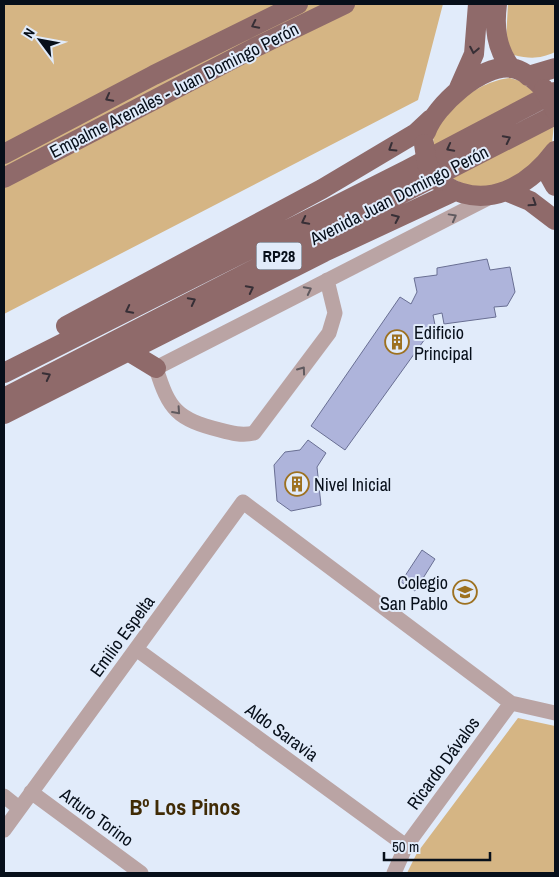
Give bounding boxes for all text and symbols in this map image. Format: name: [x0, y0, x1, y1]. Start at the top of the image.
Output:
north arrow: [15, 15, 65, 65]
street label: Empalme Arenales - Juan Domingo Perón: [45, 16, 303, 164]
one-way arrow: [251, 19, 260, 29]
text: N: [19, 25, 39, 41]
one-way arrow: [470, 46, 480, 55]
one-way arrow: [106, 92, 115, 102]
one-way arrow: [502, 135, 511, 145]
street label: Avenida Juan Domingo Perón: [304, 139, 493, 251]
one-way arrow: [446, 141, 455, 151]
one-way arrow: [389, 142, 398, 151]
one-way arrow: [528, 197, 537, 207]
one-way arrow: [448, 213, 457, 223]
one-way arrow: [391, 214, 400, 224]
one-way arrow: [301, 215, 310, 225]
road number: RP28: [256, 242, 302, 270]
one-way arrow: [245, 285, 254, 295]
one-way arrow: [303, 286, 312, 296]
one-way arrow: [186, 297, 195, 307]
one-way arrow: [125, 304, 134, 314]
place label: Edificio Principal: [414, 320, 472, 366]
building icon: Edificio Principal: [384, 329, 410, 355]
one-way arrow: [296, 367, 305, 376]
one-way arrow: [42, 372, 51, 382]
one-way arrow: [171, 406, 180, 415]
building icon: Nivel Inicial: [284, 471, 310, 497]
place label: Nivel Inicial: [314, 472, 391, 497]
place label: Colegio San Pablo: [380, 570, 448, 616]
school or university icon: Colegio San Pablo: [452, 579, 478, 605]
street label: Emilio Espelta: [84, 590, 160, 682]
street label: Aldo Saravia: [240, 696, 324, 767]
street label: Ricardo Dávalos: [401, 712, 485, 814]
street label: Arturo Torino: [54, 781, 139, 852]
district label: Bº Los Pinos: [130, 792, 240, 822]
scale bar: [384, 830, 490, 862]
text: 50 m: [392, 836, 419, 857]

